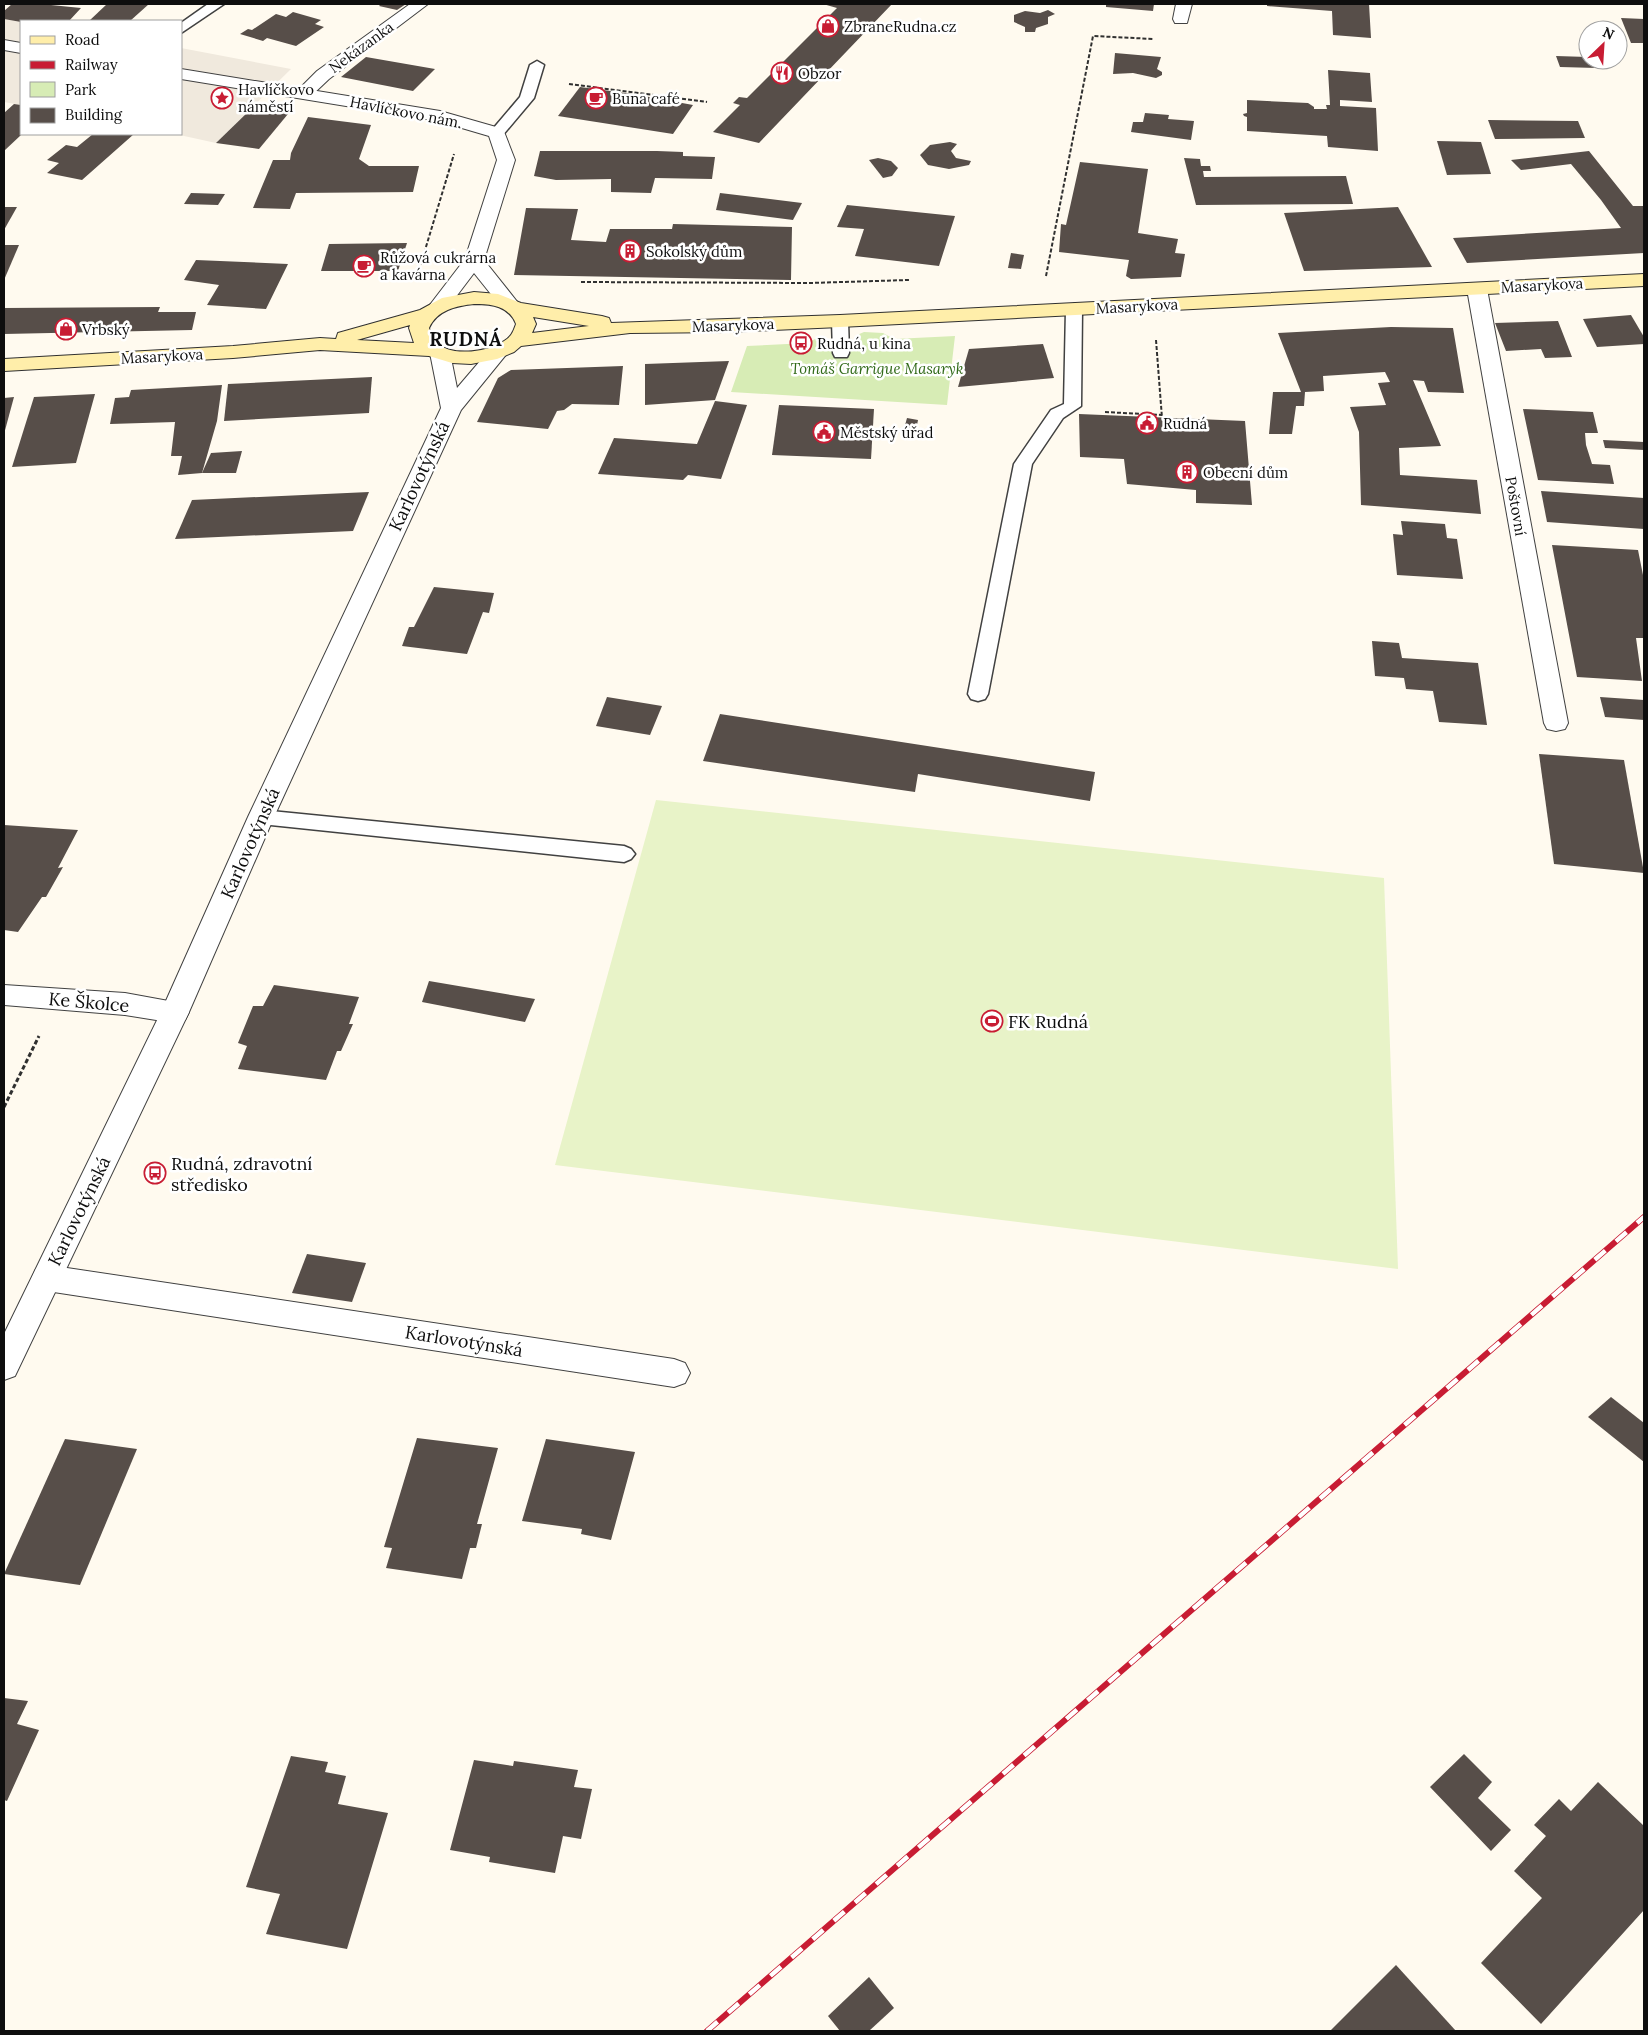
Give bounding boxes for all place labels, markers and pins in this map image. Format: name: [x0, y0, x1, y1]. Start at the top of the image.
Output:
shop icon: ZbraneRudna.cz: [816, 14, 840, 38]
place label: ZbraneRudna.cz: [844, 17, 956, 36]
restaurant icon: Obzor: [770, 61, 794, 85]
place label: Obzor: [798, 64, 842, 83]
place label: Havlíčkovo náměstí: [238, 80, 314, 116]
place icon: Havlíčkovo náměstí: [210, 86, 234, 110]
cafe icon: Buna café: [584, 86, 608, 110]
place label: Buna café: [612, 89, 680, 108]
building icon: Sokolský dům: [618, 239, 642, 263]
place label: Sokolský dům: [646, 242, 742, 261]
place label: Růžová cukrárna a kavárna: [380, 248, 496, 284]
cafe icon: Růžová cukrárna a kavárna: [352, 254, 376, 278]
shop icon: Vrbský: [54, 317, 78, 341]
place label: Vrbský: [81, 320, 130, 339]
bus stop icon: Rudná, u kina: [789, 331, 813, 355]
place label: Rudná, u kina: [817, 334, 911, 353]
public building icon: Rudná: [1135, 411, 1159, 435]
place label: Rudná: [1163, 414, 1207, 433]
public building icon: Městský úřad: [812, 420, 836, 444]
place label: Městský úřad: [840, 423, 933, 442]
building icon: Obecní dům: [1175, 460, 1199, 484]
place label: Obecní dům: [1203, 463, 1288, 482]
sports icon: FK Rudná: [980, 1009, 1004, 1033]
place label: FK Rudná: [1008, 1010, 1088, 1033]
place label: Rudná, zdravotní středisko: [171, 1152, 312, 1196]
bus stop icon: Rudná, zdravotní středisko: [143, 1161, 167, 1185]

